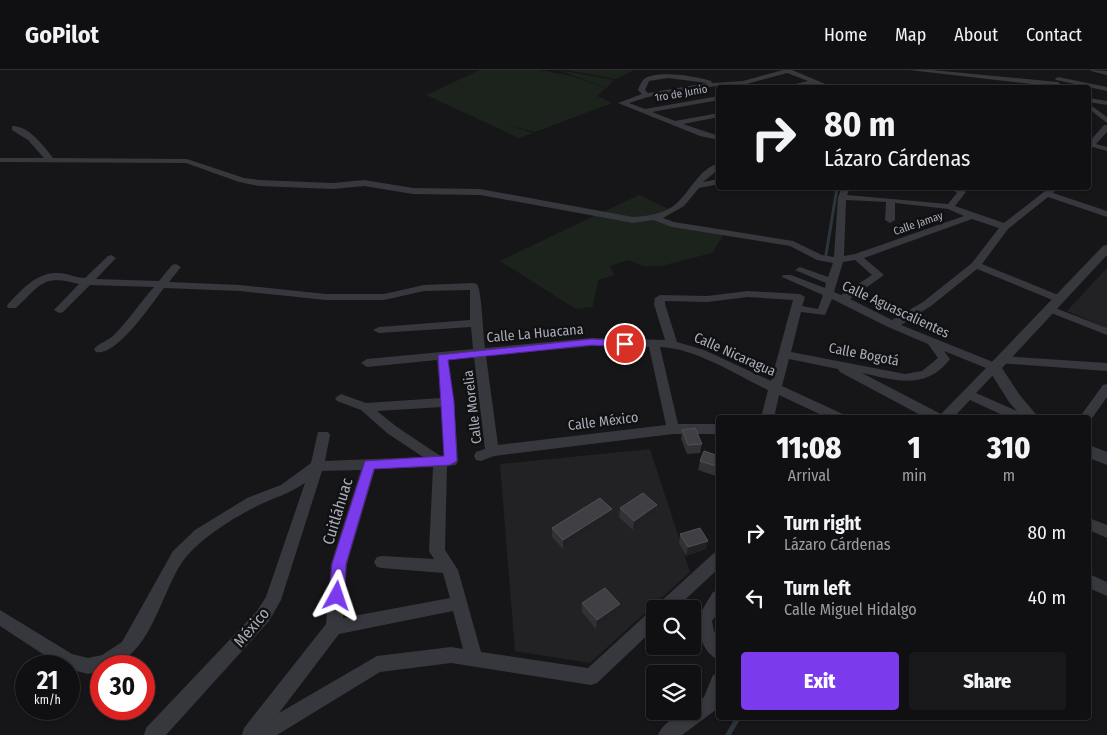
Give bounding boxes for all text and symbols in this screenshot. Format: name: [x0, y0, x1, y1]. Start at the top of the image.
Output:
text: GoPilot: [25, 21, 99, 49]
text: Home: [824, 24, 867, 46]
text: Map: [895, 24, 926, 46]
text: About: [954, 24, 998, 46]
text: Contact: [1026, 24, 1082, 46]
street label: 1ro de Junio: [654, 82, 709, 105]
text: 80 m: [824, 103, 896, 145]
icon: right: [741, 105, 806, 170]
text: Lázaro Cárdenas: [824, 145, 970, 172]
street label: Calle Jamay: [892, 209, 945, 238]
street label: Calle Aguascalientes: [839, 277, 952, 342]
street label: Calle La Huacana: [486, 321, 584, 346]
pin: [604, 323, 646, 365]
street label: Calle Nicaragua: [691, 329, 778, 380]
icon: arrive: [611, 330, 639, 358]
street label: Calle Bogotá: [827, 339, 901, 370]
street label: Calle Morelia: [460, 369, 485, 445]
street label: Calle México: [567, 409, 639, 434]
text: 11:08: [776, 430, 841, 466]
text: 1: [908, 430, 921, 466]
text: 310: [987, 430, 1031, 466]
text: Arrival: [788, 466, 830, 485]
text: min: [902, 466, 927, 485]
text: m: [1003, 466, 1015, 485]
street label: Cuitláhuac: [318, 475, 357, 547]
text: Turn right: [784, 512, 861, 535]
icon: right: [741, 519, 769, 547]
text: 80 m: [1028, 521, 1066, 544]
text: Lázaro Cárdenas: [784, 535, 891, 554]
position arrow: [310, 569, 362, 621]
text: Turn left: [784, 577, 851, 600]
icon: left: [741, 584, 769, 612]
text: 40 m: [1028, 586, 1066, 609]
map controls: [646, 600, 701, 720]
button: search: [646, 600, 701, 655]
text: Calle Miguel Hidalgo: [784, 600, 917, 619]
street label: México: [230, 604, 273, 651]
button: Exit: [741, 652, 899, 710]
button: Share: [909, 652, 1066, 710]
speed limit sign: 30: [90, 655, 155, 720]
button: layers: [646, 665, 701, 720]
text: 21: [37, 666, 58, 696]
text: km/h: [34, 693, 61, 707]

